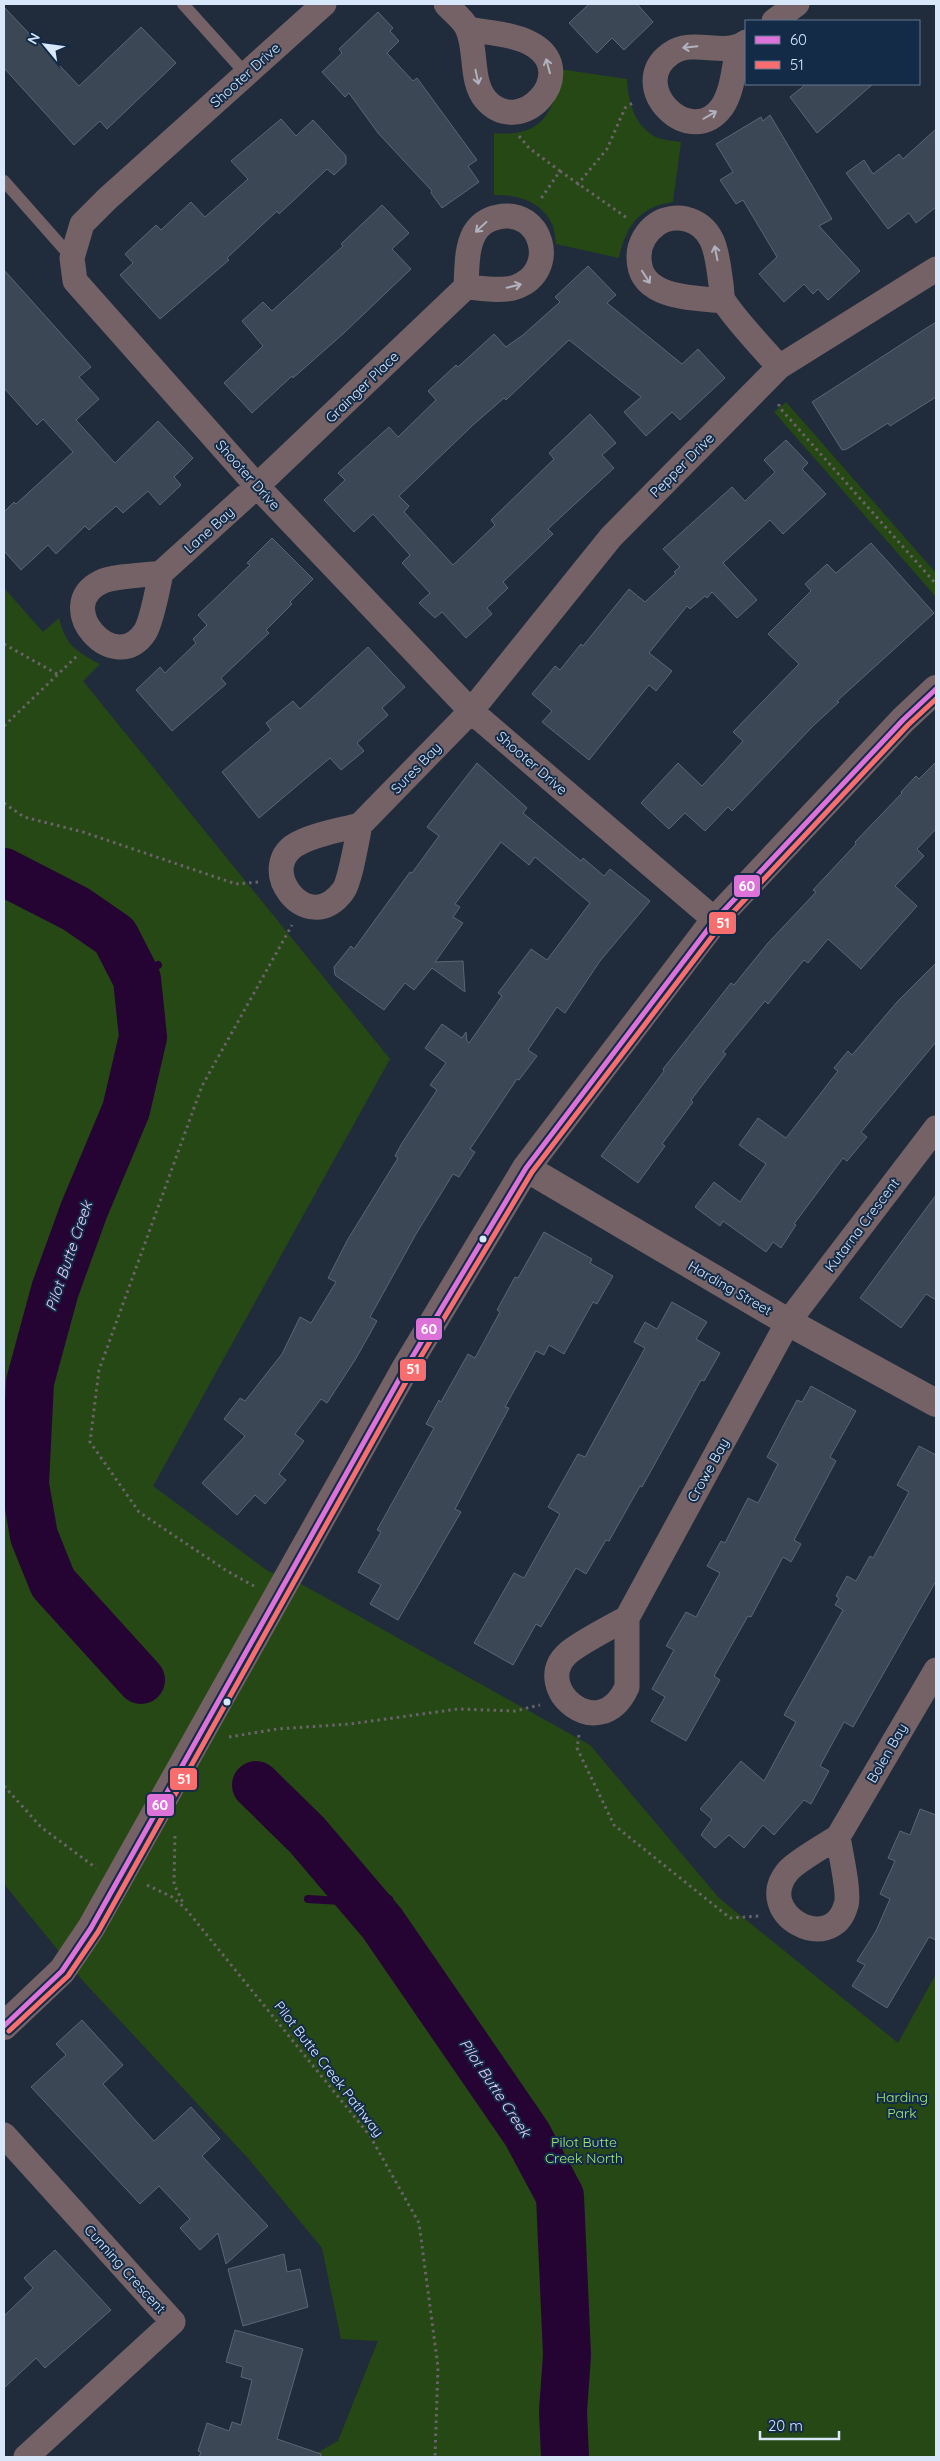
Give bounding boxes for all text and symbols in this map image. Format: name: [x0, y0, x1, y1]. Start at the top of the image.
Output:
north arrow: [20, 20, 70, 70]
legend: [745, 20, 920, 85]
text: N: [23, 30, 44, 48]
text: 60: [790, 30, 807, 49]
street label: Shooter Drive: [206, 39, 284, 111]
one-way arrow: [682, 42, 698, 52]
text: 51: [790, 55, 804, 74]
one-way arrow: [543, 58, 552, 74]
one-way arrow: [473, 68, 482, 84]
one-way arrow: [703, 110, 718, 120]
one-way arrow: [475, 221, 487, 233]
one-way arrow: [711, 245, 720, 261]
one-way arrow: [641, 269, 651, 283]
one-way arrow: [506, 281, 522, 290]
street label: Grainger Place: [321, 347, 403, 427]
street label: Pepper Drive: [646, 429, 718, 501]
street label: Shooter Drive: [212, 436, 284, 514]
street label: Lane Bay: [180, 503, 238, 557]
street label: Shooter Drive: [493, 727, 571, 799]
street label: Sures Bay: [387, 738, 445, 798]
line badge: 60: [733, 874, 761, 898]
text: 60: [739, 877, 756, 895]
line badge: 51: [708, 911, 737, 935]
text: 51: [716, 914, 730, 932]
street label: Kutarna Crescent: [821, 1174, 903, 1276]
water label: Pilot Butte Creek: [41, 1197, 97, 1313]
unlabelled marker: [478, 1234, 488, 1244]
street label: Harding Street: [685, 1257, 775, 1319]
line badge: 60: [415, 1317, 443, 1341]
text: 60: [421, 1320, 438, 1338]
line badge: 51: [399, 1358, 427, 1382]
text: 51: [406, 1360, 420, 1378]
street label: Crowe Bay: [683, 1435, 733, 1505]
unlabelled marker: [222, 1697, 232, 1707]
street label: Bolen Bay: [863, 1720, 911, 1786]
line badge: 51: [169, 1767, 198, 1791]
text: 51: [177, 1770, 191, 1788]
line badge: 60: [146, 1793, 175, 1817]
text: 60: [152, 1796, 169, 1814]
street label: Pilot Butte Creek Pathway: [270, 1997, 388, 2141]
water label: Pilot Butte Creek: [455, 2035, 537, 2142]
park label: Harding Park: [876, 2088, 928, 2122]
park label: Pilot Butte Creek North: [545, 2133, 623, 2167]
street label: Cunning Crescent: [80, 2221, 170, 2317]
scale bar: [760, 2408, 839, 2440]
text: 20 m: [768, 2416, 803, 2435]

